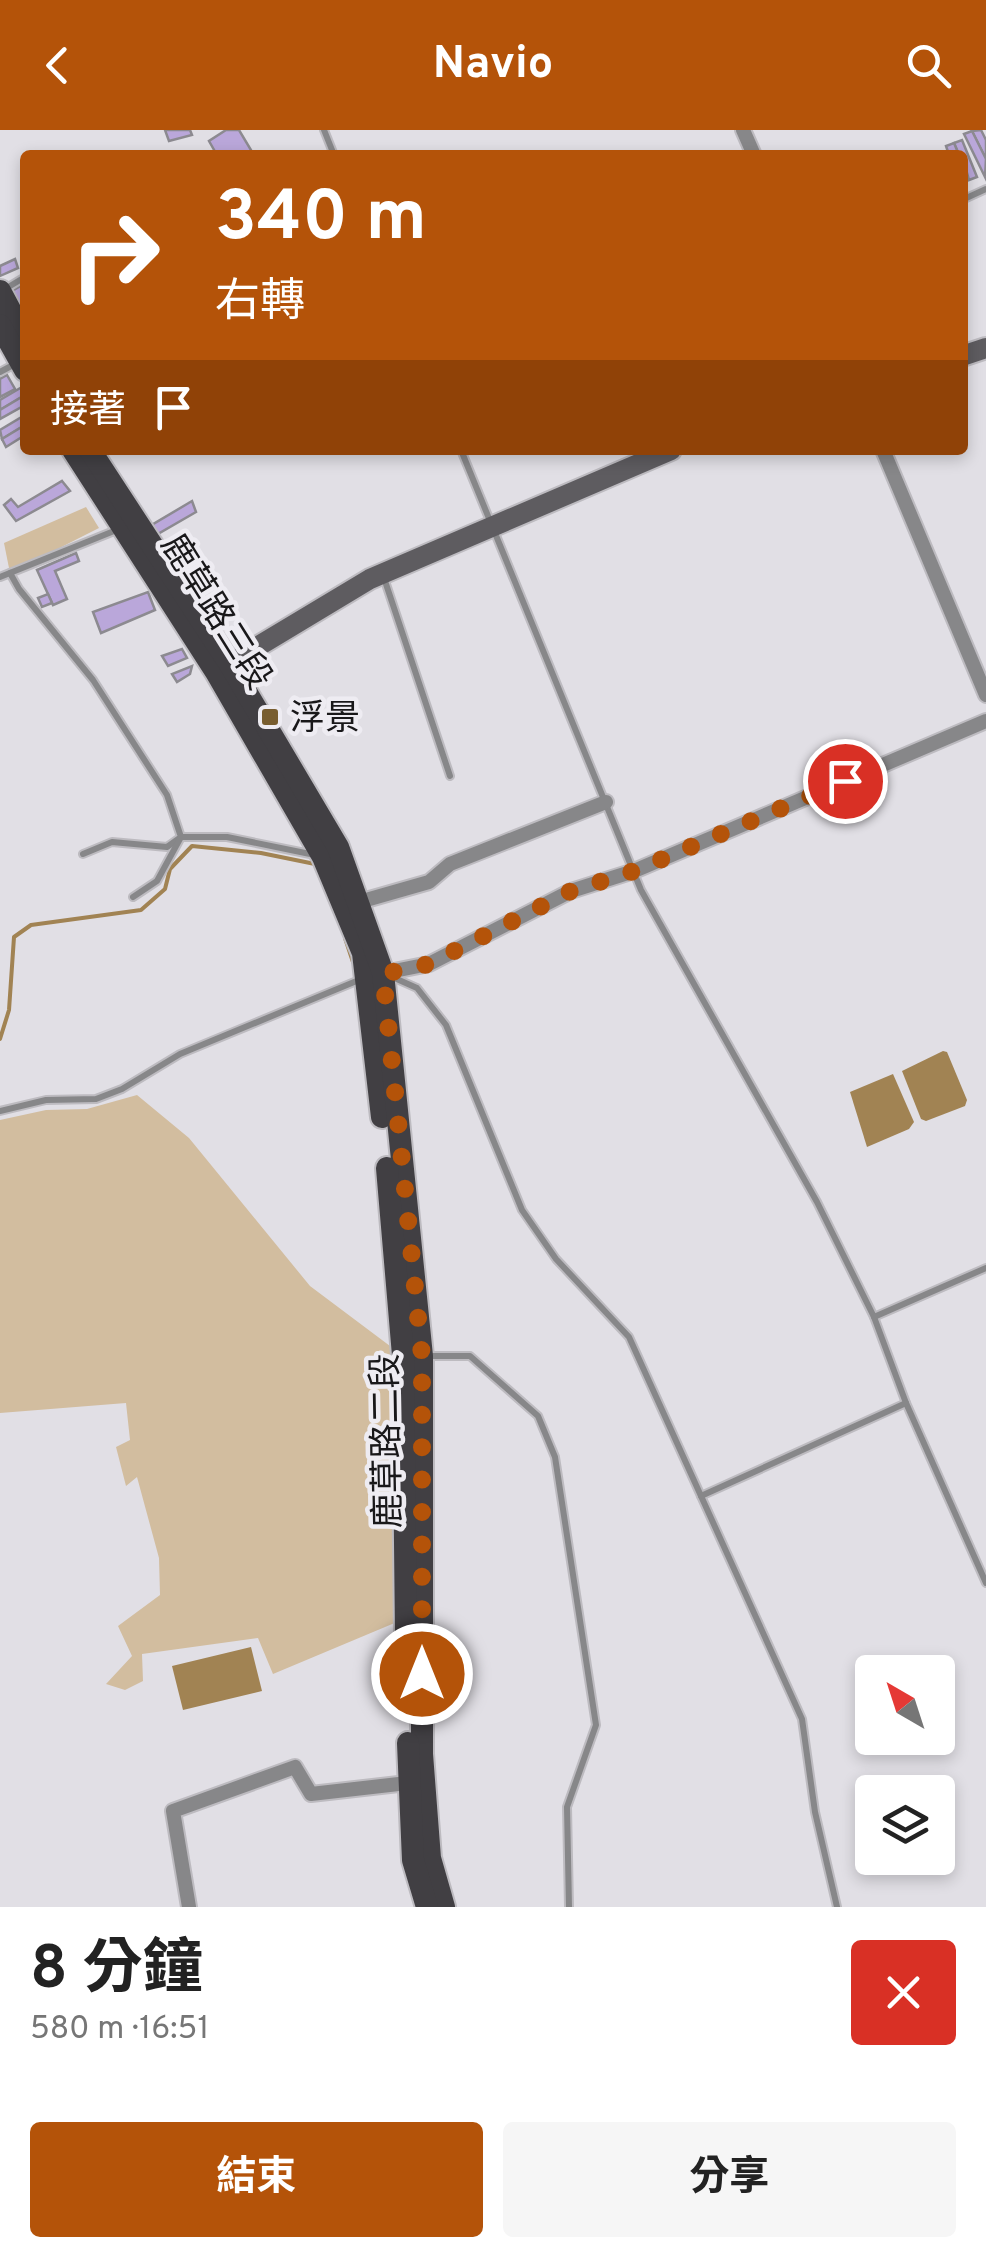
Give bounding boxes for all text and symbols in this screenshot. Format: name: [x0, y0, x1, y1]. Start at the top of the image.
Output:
text: Navio: [433, 37, 553, 94]
icon: back: [30, 38, 85, 93]
icon: search: [901, 38, 956, 93]
text: 340 m: [215, 176, 427, 265]
icon: right: [50, 190, 180, 320]
text: 右轉: [215, 275, 305, 332]
icon: arrive: [146, 380, 201, 435]
text: 接著: [50, 388, 126, 437]
street label: 鹿草路三段: [149, 527, 279, 698]
place label: 浮景: [290, 698, 360, 742]
marker: 浮景: [259, 706, 281, 728]
pin: [803, 739, 888, 824]
icon: arrive: [818, 754, 873, 809]
street label: 鹿草路二段: [365, 1353, 413, 1529]
position arrow: [370, 1622, 474, 1726]
north arrow: [855, 1655, 955, 1755]
map controls: [855, 1655, 955, 1875]
button: layers: [855, 1775, 955, 1875]
text: 8 分鐘: [30, 1934, 203, 2010]
button: close: [851, 1940, 956, 2045]
text: 580 m · 16:51: [30, 2010, 209, 2050]
button: 結束: [30, 2122, 483, 2237]
button: 分享: [503, 2122, 956, 2237]

